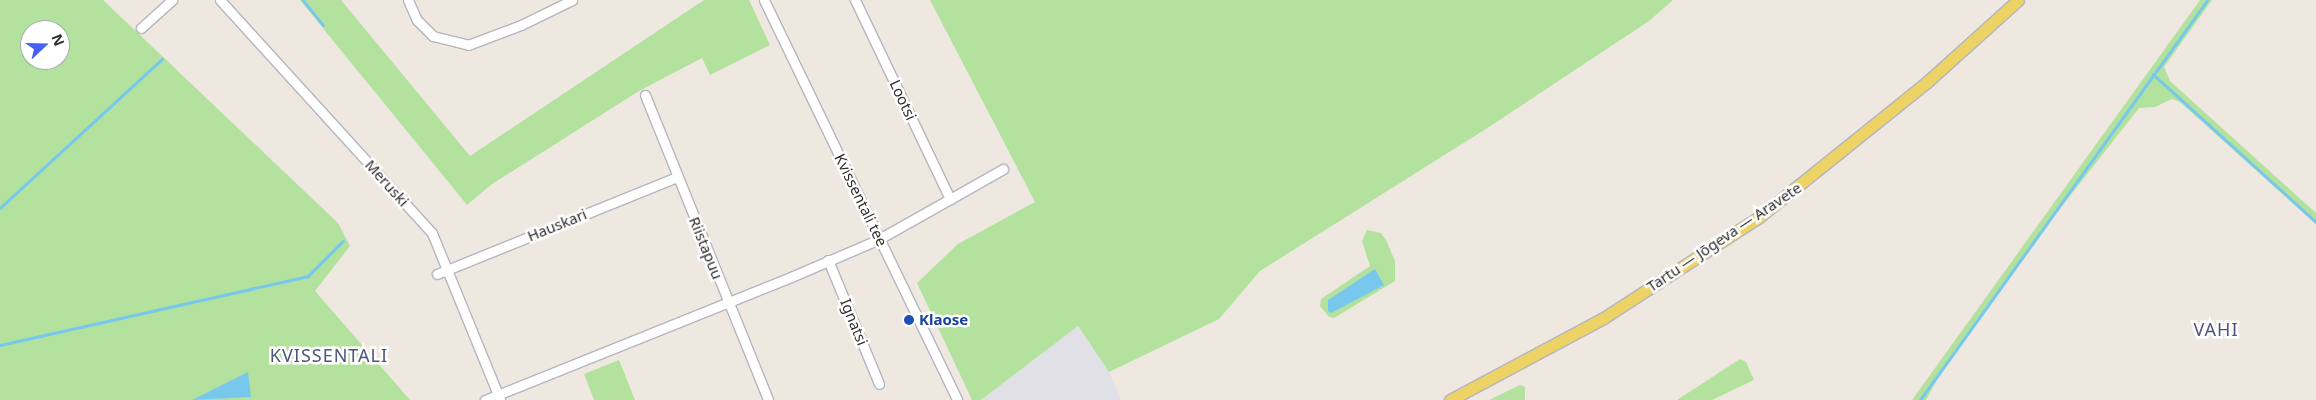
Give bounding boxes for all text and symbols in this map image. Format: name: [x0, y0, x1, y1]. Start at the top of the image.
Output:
north arrow: [20, 20, 70, 70]
text: N: [48, 31, 69, 49]
street label: Lootsi: [886, 77, 920, 123]
street label: Kvissentali tee: [831, 151, 891, 249]
street label: Meruski: [361, 156, 413, 210]
street label: Tartu — Jõgeva — Aravete: [1643, 179, 1805, 295]
street label: Hauskari: [525, 205, 589, 245]
street label: Riistapuu: [685, 214, 727, 282]
street label: Ignatsi: [837, 296, 871, 348]
place label: Klaose: [919, 311, 968, 329]
marker: Klaose: [903, 314, 915, 326]
district label: VAHI: [2193, 318, 2239, 340]
district label: KVISSENTALI: [268, 344, 390, 366]

